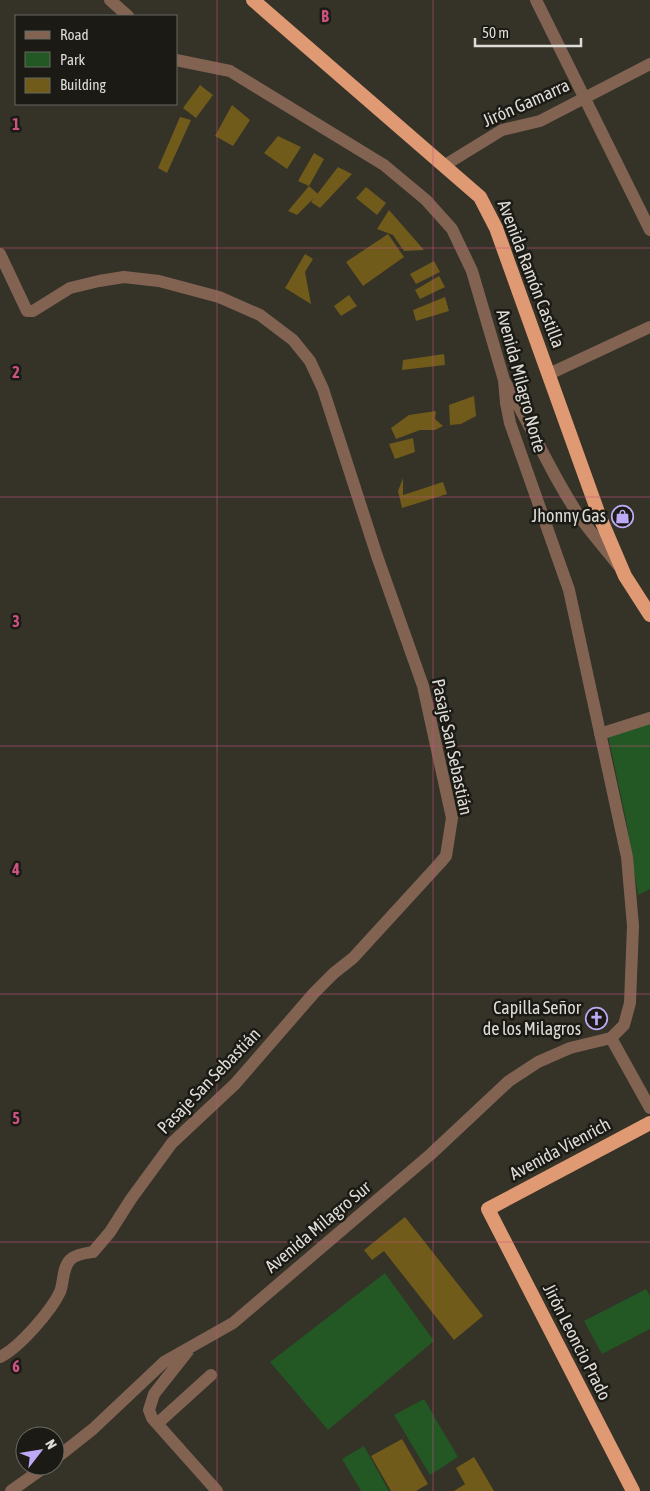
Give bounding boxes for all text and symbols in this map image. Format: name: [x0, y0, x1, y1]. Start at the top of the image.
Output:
text: B: [321, 7, 329, 25]
legend: [15, 15, 178, 105]
scale bar: [475, 15, 581, 47]
text: 50 m: [482, 24, 509, 41]
text: Road: [60, 26, 89, 43]
text: Park: [60, 51, 85, 68]
street label: Jirón Gamarra: [479, 74, 572, 131]
text: Building: [60, 76, 106, 93]
text: 1: [12, 115, 20, 133]
street label: Avenida Ramón Castilla: [494, 197, 569, 351]
street label: Avenida Milagro Norte: [492, 307, 551, 455]
text: 2: [12, 363, 20, 381]
shop icon: Jhonny Gas: [610, 504, 634, 528]
place label: Jhonny Gas: [531, 505, 606, 526]
text: 3: [12, 612, 20, 630]
street label: Pasaje San Sebastián: [428, 677, 477, 817]
text: 4: [11, 860, 20, 878]
place label: Capilla Señor de los Milagros: [483, 997, 582, 1039]
church icon: Capilla Señor de los Milagros: [585, 1006, 609, 1030]
street label: Pasaje San Sebastián: [153, 1023, 264, 1138]
text: 5: [12, 1109, 20, 1127]
street label: Avenida Vienrich: [506, 1113, 614, 1184]
street label: Avenida Milagro Sur: [261, 1176, 375, 1277]
street label: Jirón Leoncio Prado: [539, 1280, 616, 1404]
text: 6: [12, 1357, 20, 1375]
north arrow: [15, 1426, 65, 1476]
text: N: [42, 1437, 60, 1452]

